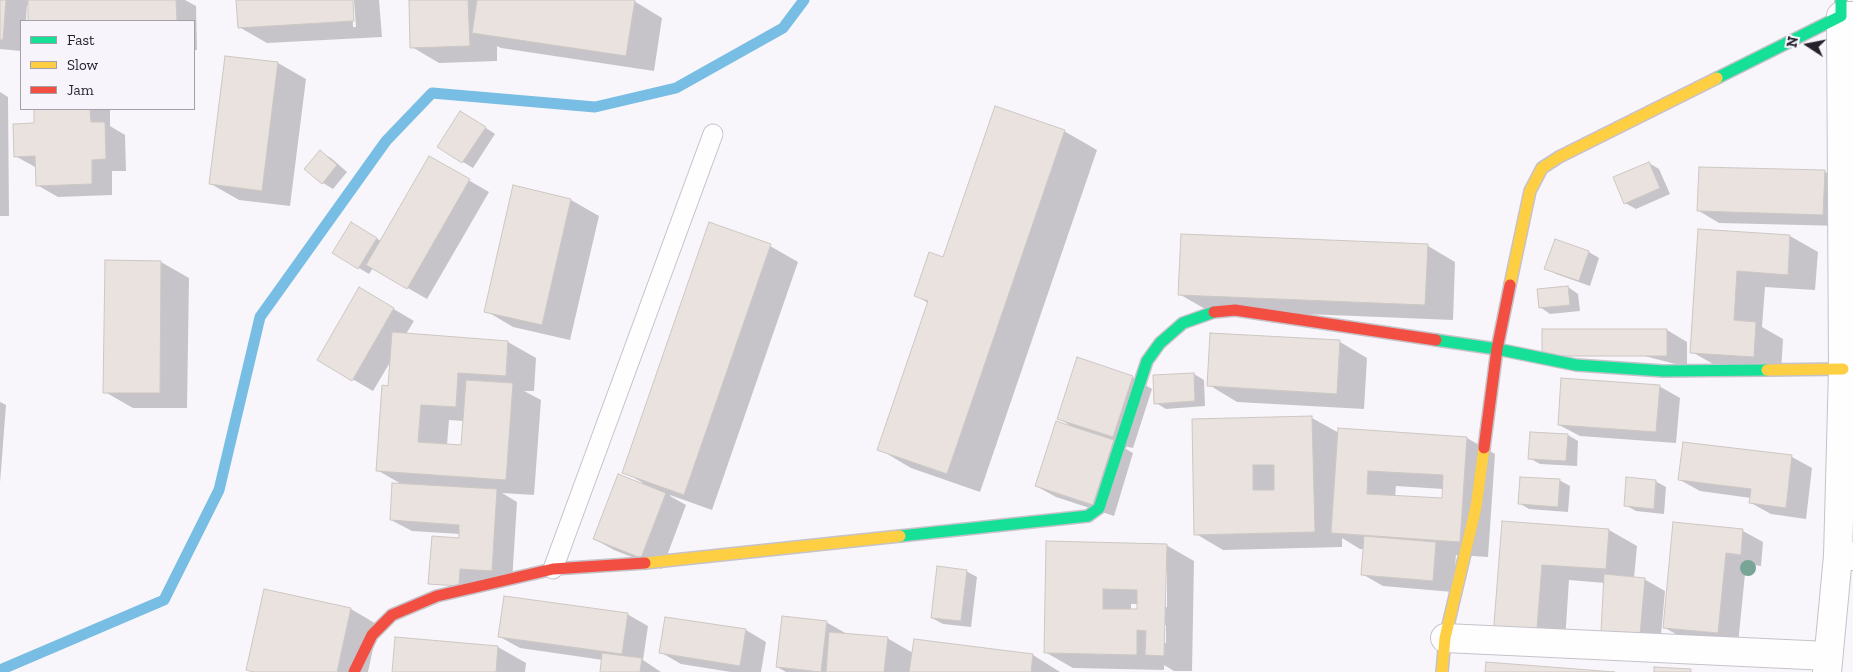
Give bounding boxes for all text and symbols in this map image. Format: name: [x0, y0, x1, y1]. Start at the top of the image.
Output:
legend: [20, 20, 195, 110]
north arrow: [1783, 20, 1833, 70]
text: Fast: [67, 31, 95, 49]
text: N: [1783, 35, 1802, 49]
text: Slow: [67, 56, 98, 74]
text: Jam: [67, 81, 94, 99]

